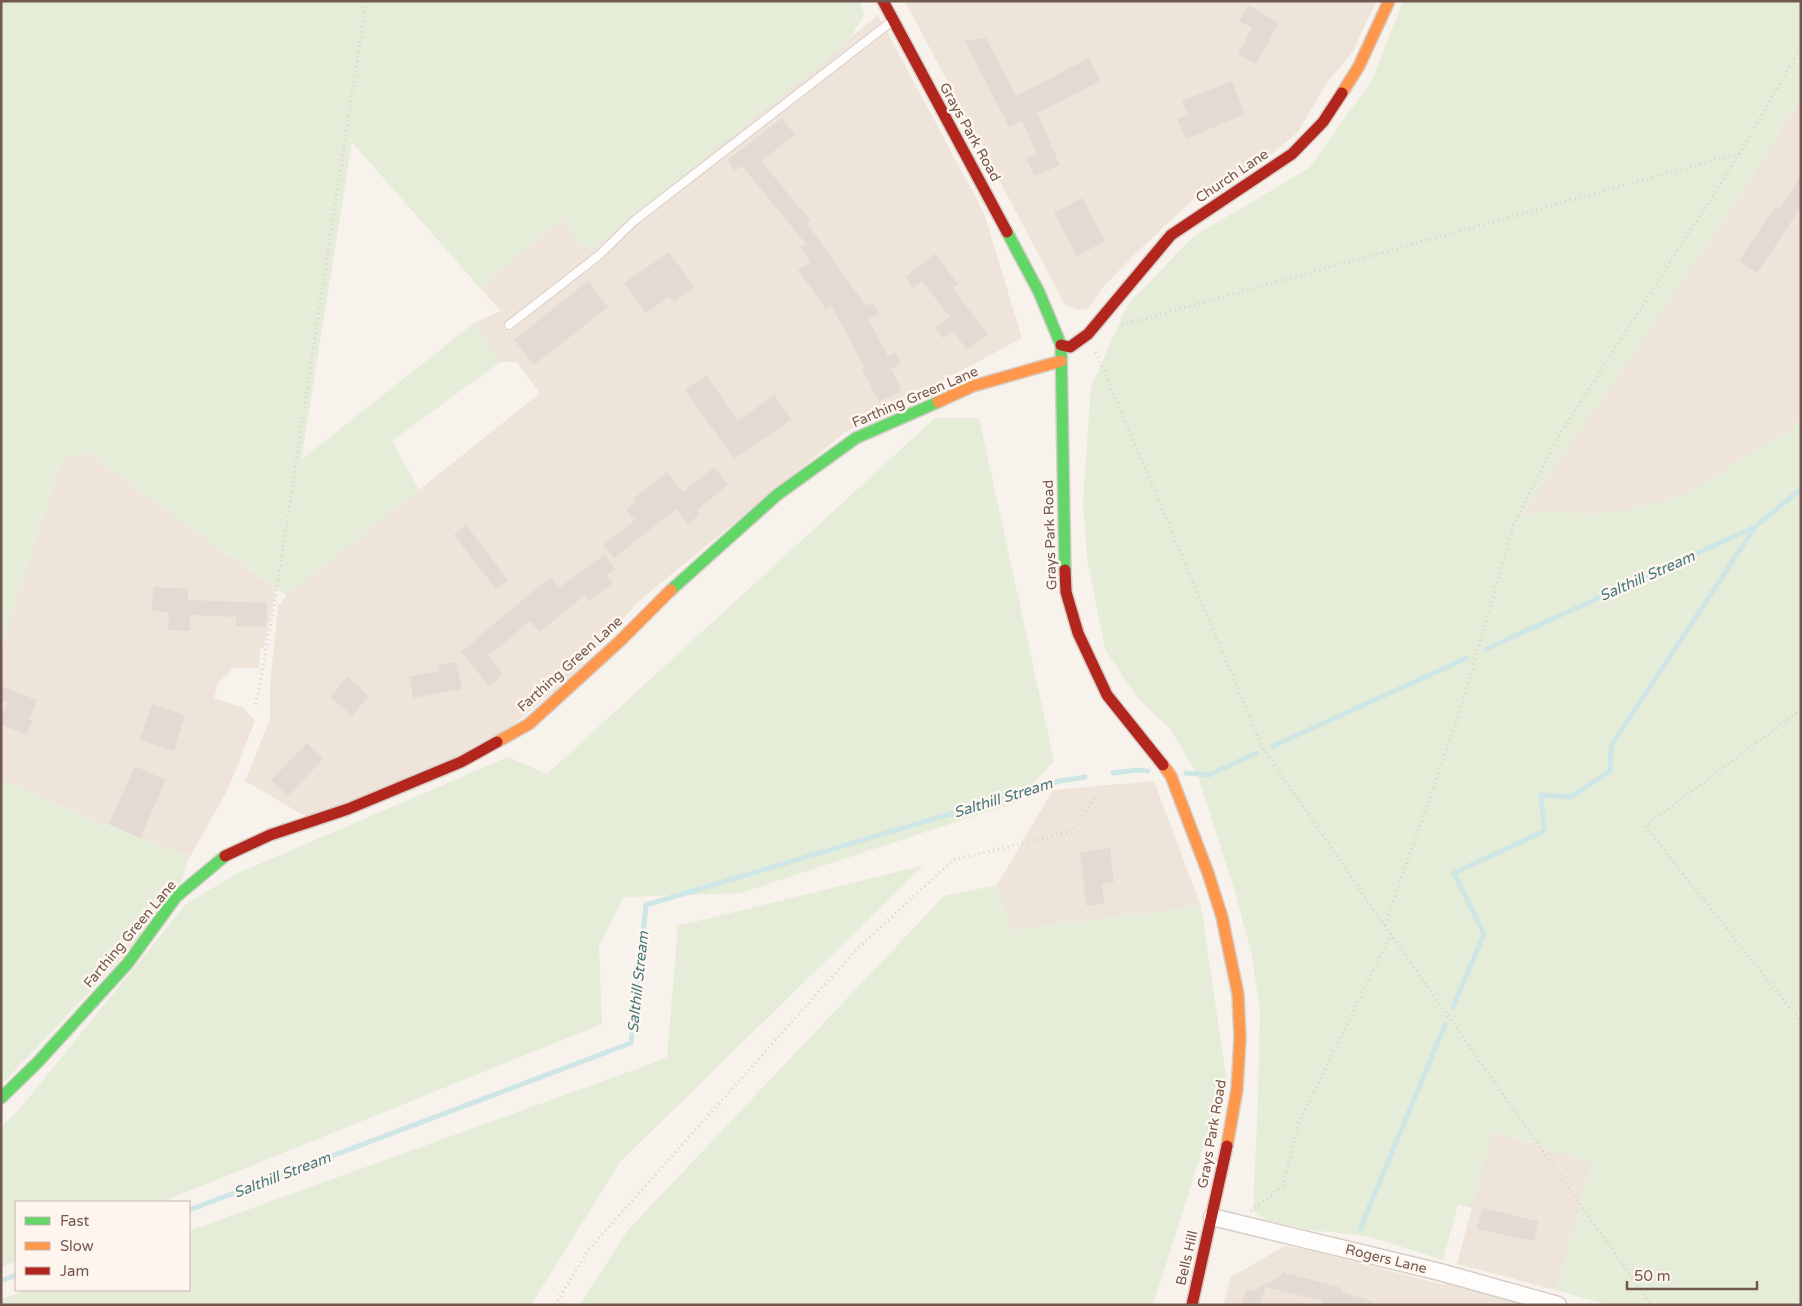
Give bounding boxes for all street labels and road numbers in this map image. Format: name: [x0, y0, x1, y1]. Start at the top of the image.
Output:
street label: Grays Park Road: [936, 80, 1004, 184]
street label: Church Lane: [1192, 145, 1272, 207]
street label: Farthing Green Lane: [849, 363, 981, 431]
street label: Grays Park Road: [1040, 480, 1060, 590]
street label: Farthing Green Lane: [514, 612, 626, 716]
street label: Farthing Green Lane: [80, 877, 180, 991]
street label: Grays Park Road: [1194, 1078, 1230, 1190]
street label: Bells Hill: [1172, 1229, 1202, 1287]
street label: Rogers Lane: [1344, 1241, 1429, 1277]

